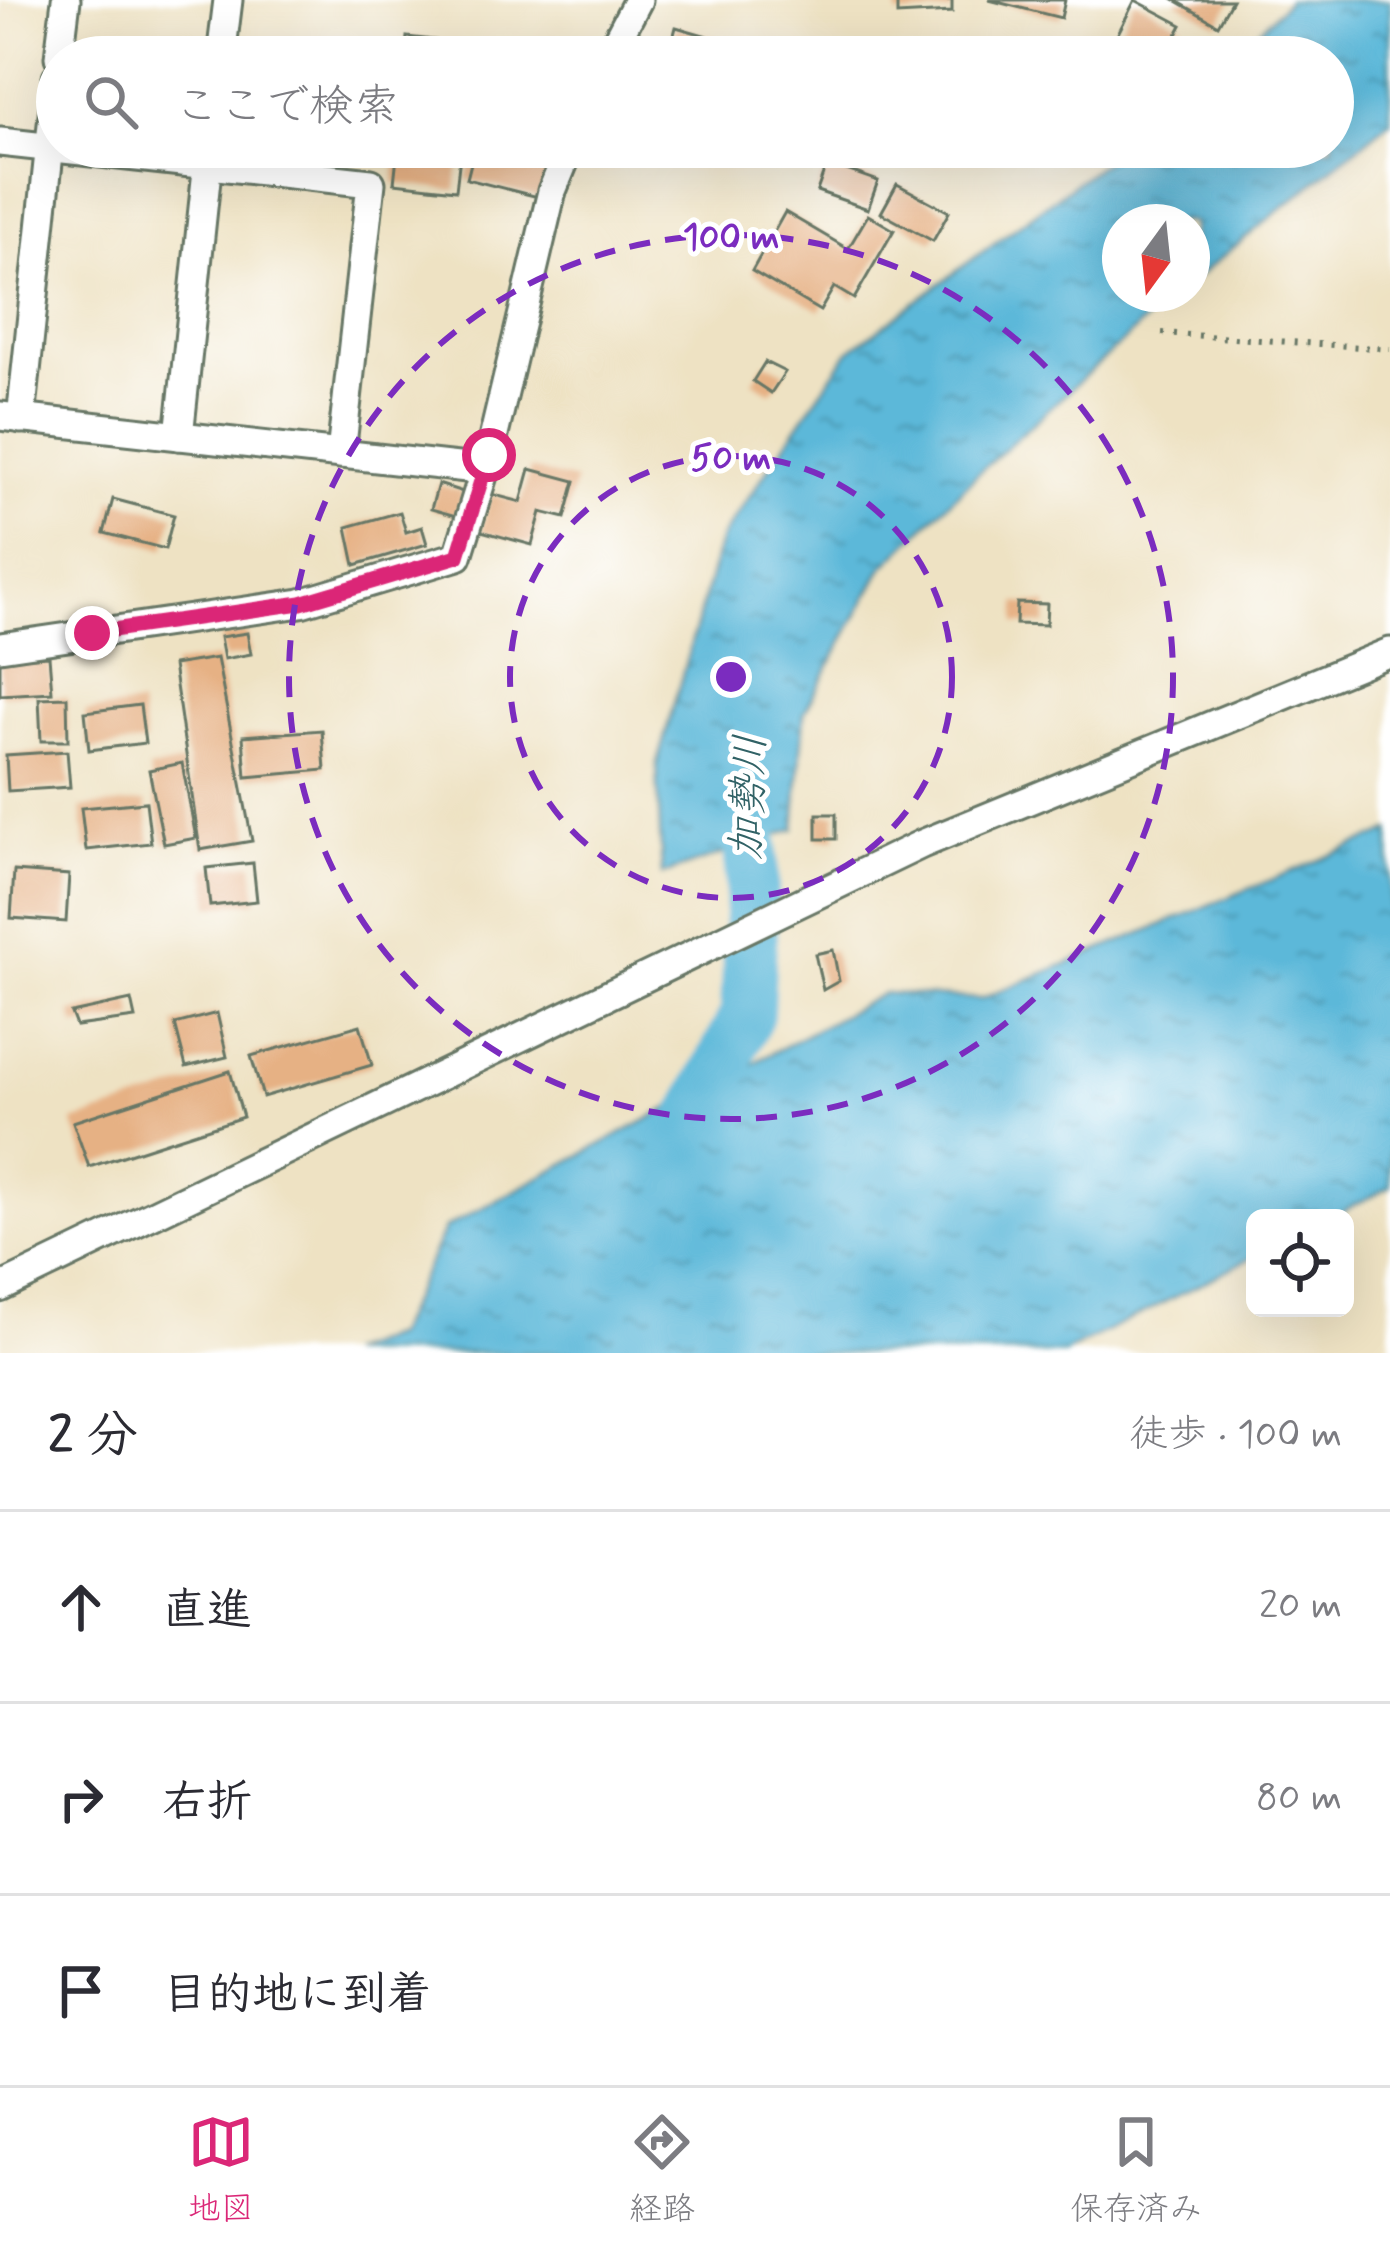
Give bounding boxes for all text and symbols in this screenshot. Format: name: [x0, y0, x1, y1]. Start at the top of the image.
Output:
search box: [36, 36, 1354, 168]
icon: search: [78, 69, 144, 135]
text: ここで検索: [174, 78, 399, 137]
north arrow: [1102, 204, 1210, 312]
text: 100 m: [683, 215, 779, 262]
route start: [462, 428, 516, 482]
text: 50 m: [691, 436, 771, 483]
route end: [65, 606, 119, 660]
centre of rings: [710, 656, 752, 698]
water label: 加勢川: [720, 733, 780, 861]
map controls: [1246, 1209, 1354, 1317]
button: locate: [1246, 1209, 1354, 1317]
text: 2 分: [48, 1404, 138, 1470]
text: 徒歩 · 100 m: [1129, 1410, 1342, 1461]
icon: ahead: [48, 1574, 114, 1640]
text: 20 m: [1259, 1581, 1342, 1632]
text: 直進: [162, 1582, 252, 1641]
icon: right: [48, 1766, 114, 1832]
text: 80 m: [1256, 1773, 1342, 1824]
text: 右折: [162, 1774, 252, 1833]
icon: arrive: [48, 1958, 114, 2024]
text: 目的地に到着: [162, 1966, 432, 2025]
tab: 地図: [188, 2109, 254, 2232]
tab: 経路: [629, 2109, 695, 2232]
tab: 保存済み: [1070, 2109, 1202, 2232]

